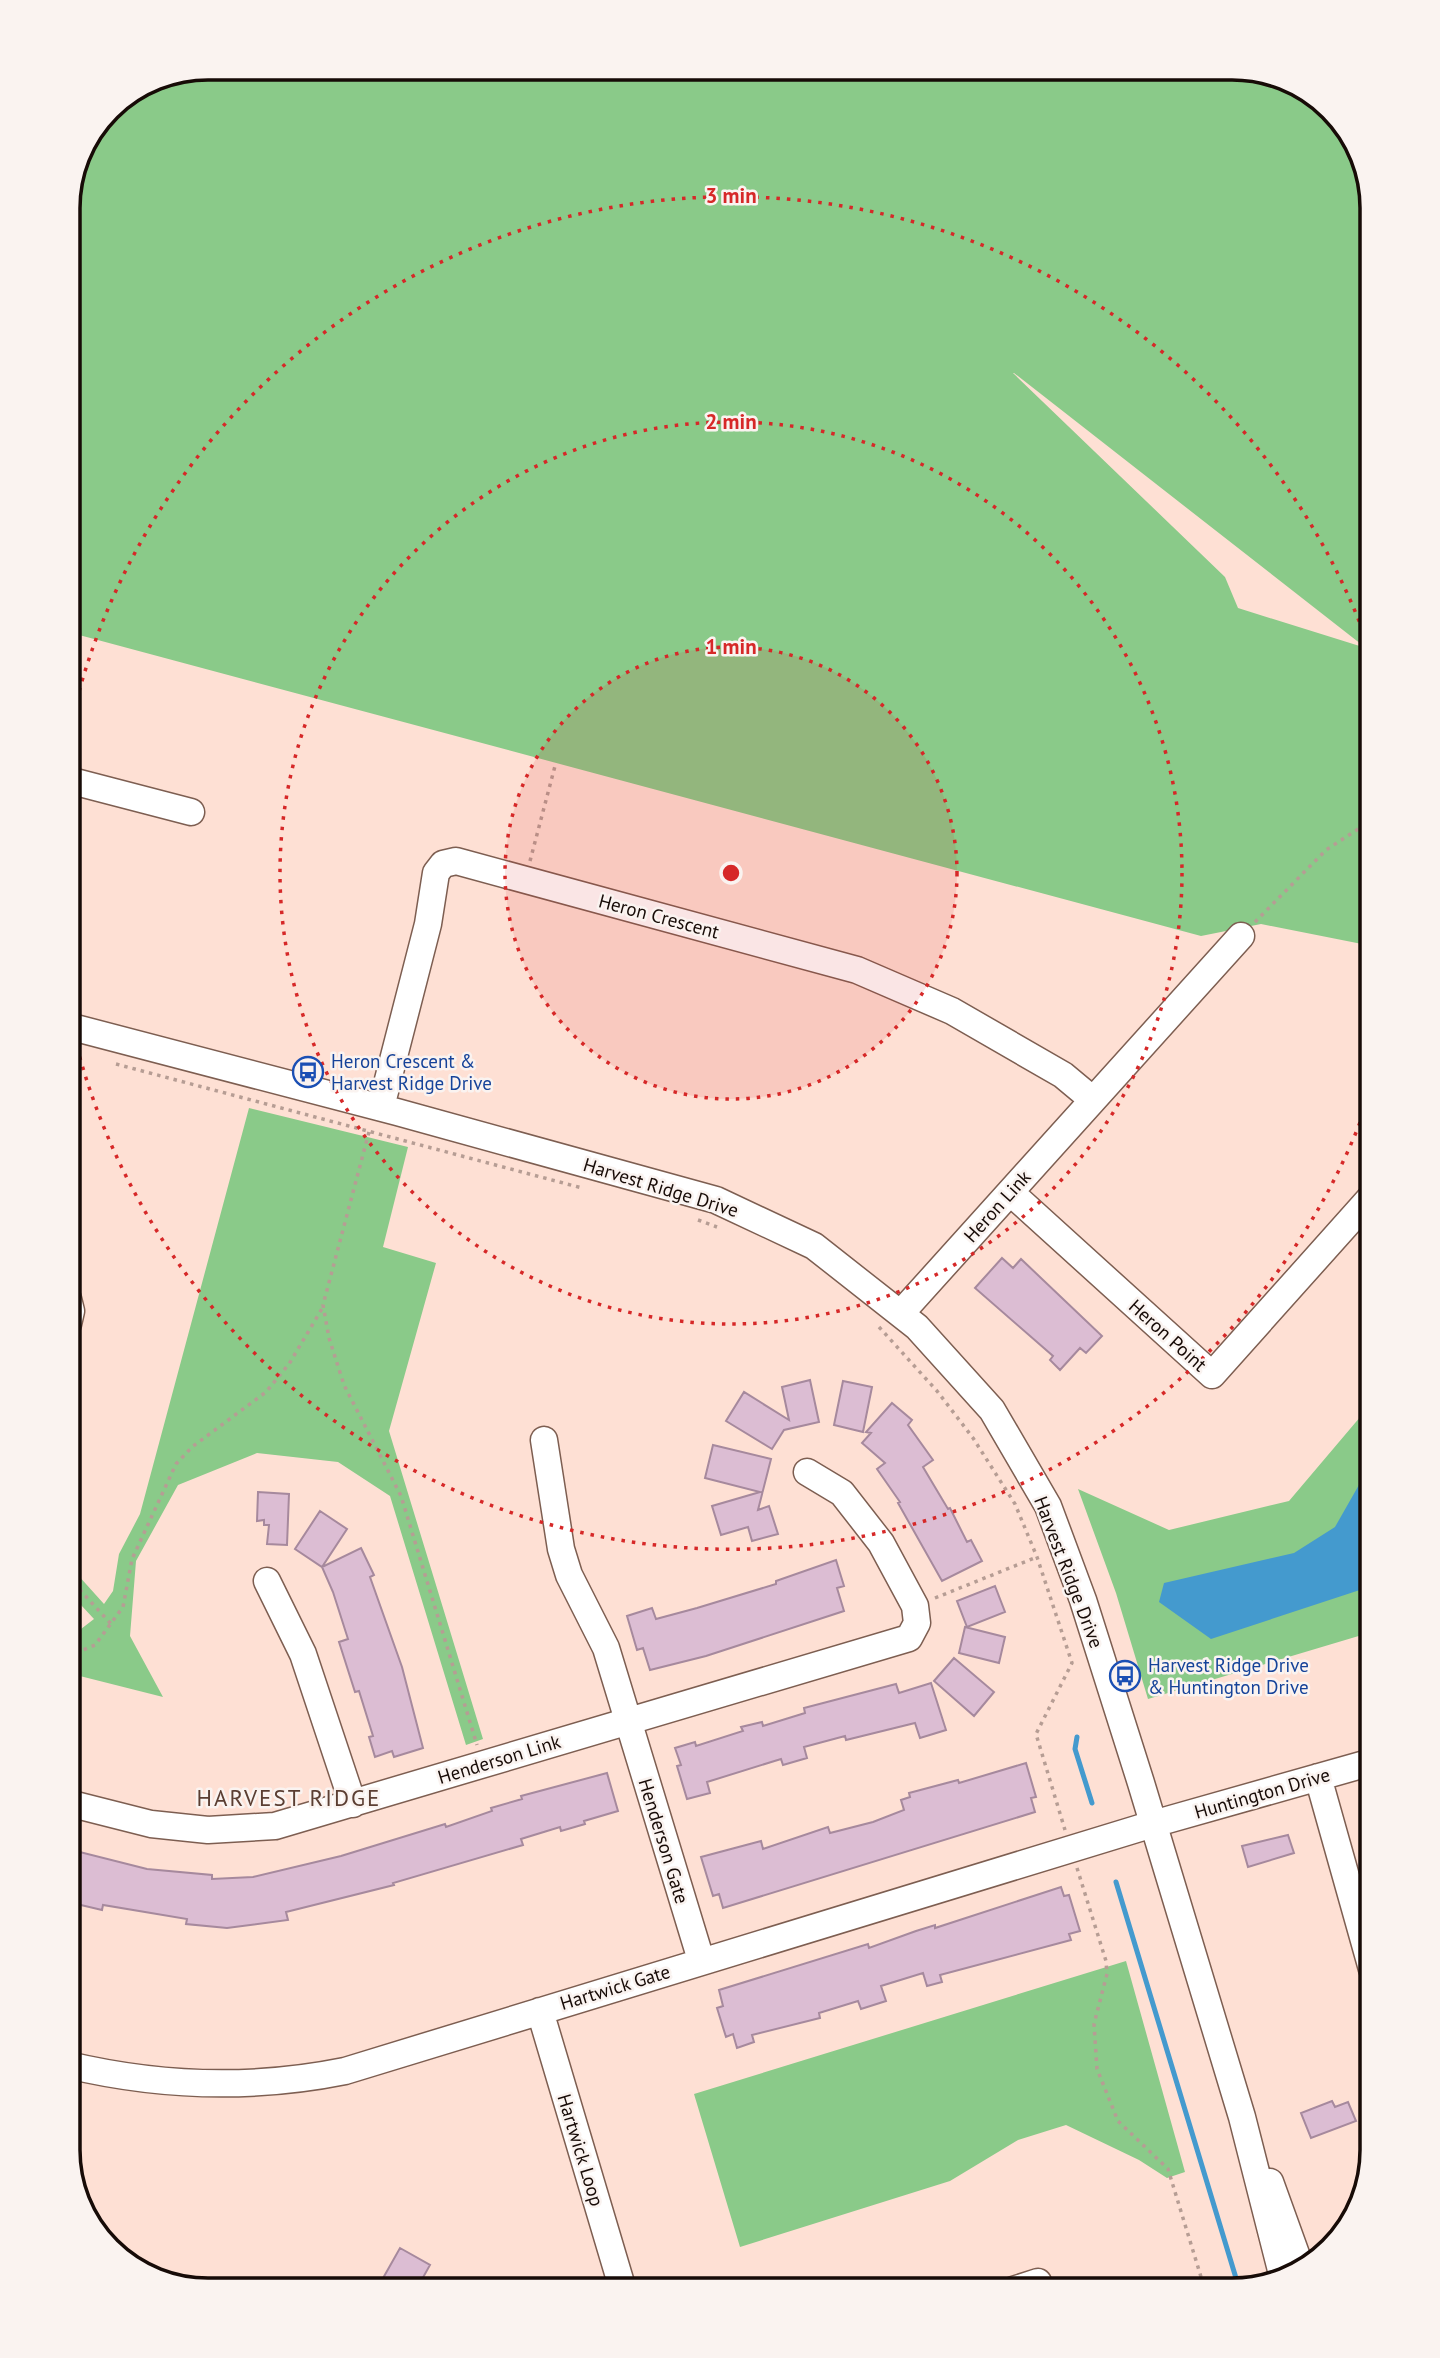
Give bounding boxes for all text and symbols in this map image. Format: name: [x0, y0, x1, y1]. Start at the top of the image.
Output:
text: 3 min: [705, 182, 757, 209]
text: 2 min: [705, 408, 757, 435]
text: 1 min: [705, 633, 757, 660]
centre of rings: [719, 861, 743, 885]
street label: Heron Crescent: [596, 888, 722, 944]
place label: Heron Crescent & Harvest Ridge Drive: [331, 1049, 492, 1095]
bus stop icon: Heron Crescent & Harvest Ridge Drive: [291, 1055, 325, 1089]
street label: Harvest Ridge Drive: [581, 1152, 741, 1222]
street label: Heron Link: [958, 1165, 1036, 1247]
street label: Heron Point: [1124, 1294, 1212, 1377]
street label: Harvest Ridge Drive: [1029, 1493, 1109, 1651]
place label: Harvest Ridge Drive & Huntington Drive: [1148, 1653, 1309, 1699]
bus stop icon: Harvest Ridge Drive & Huntington Drive: [1108, 1659, 1142, 1693]
street label: Henderson Link: [435, 1729, 563, 1789]
street label: Huntington Drive: [1191, 1762, 1333, 1824]
street label: Henderson Gate: [634, 1775, 694, 1907]
district label: HARVEST RIDGE: [197, 1783, 381, 1812]
street label: Hartwick Gate: [557, 1959, 673, 2015]
street label: Hartwick Loop: [553, 2091, 609, 2209]

